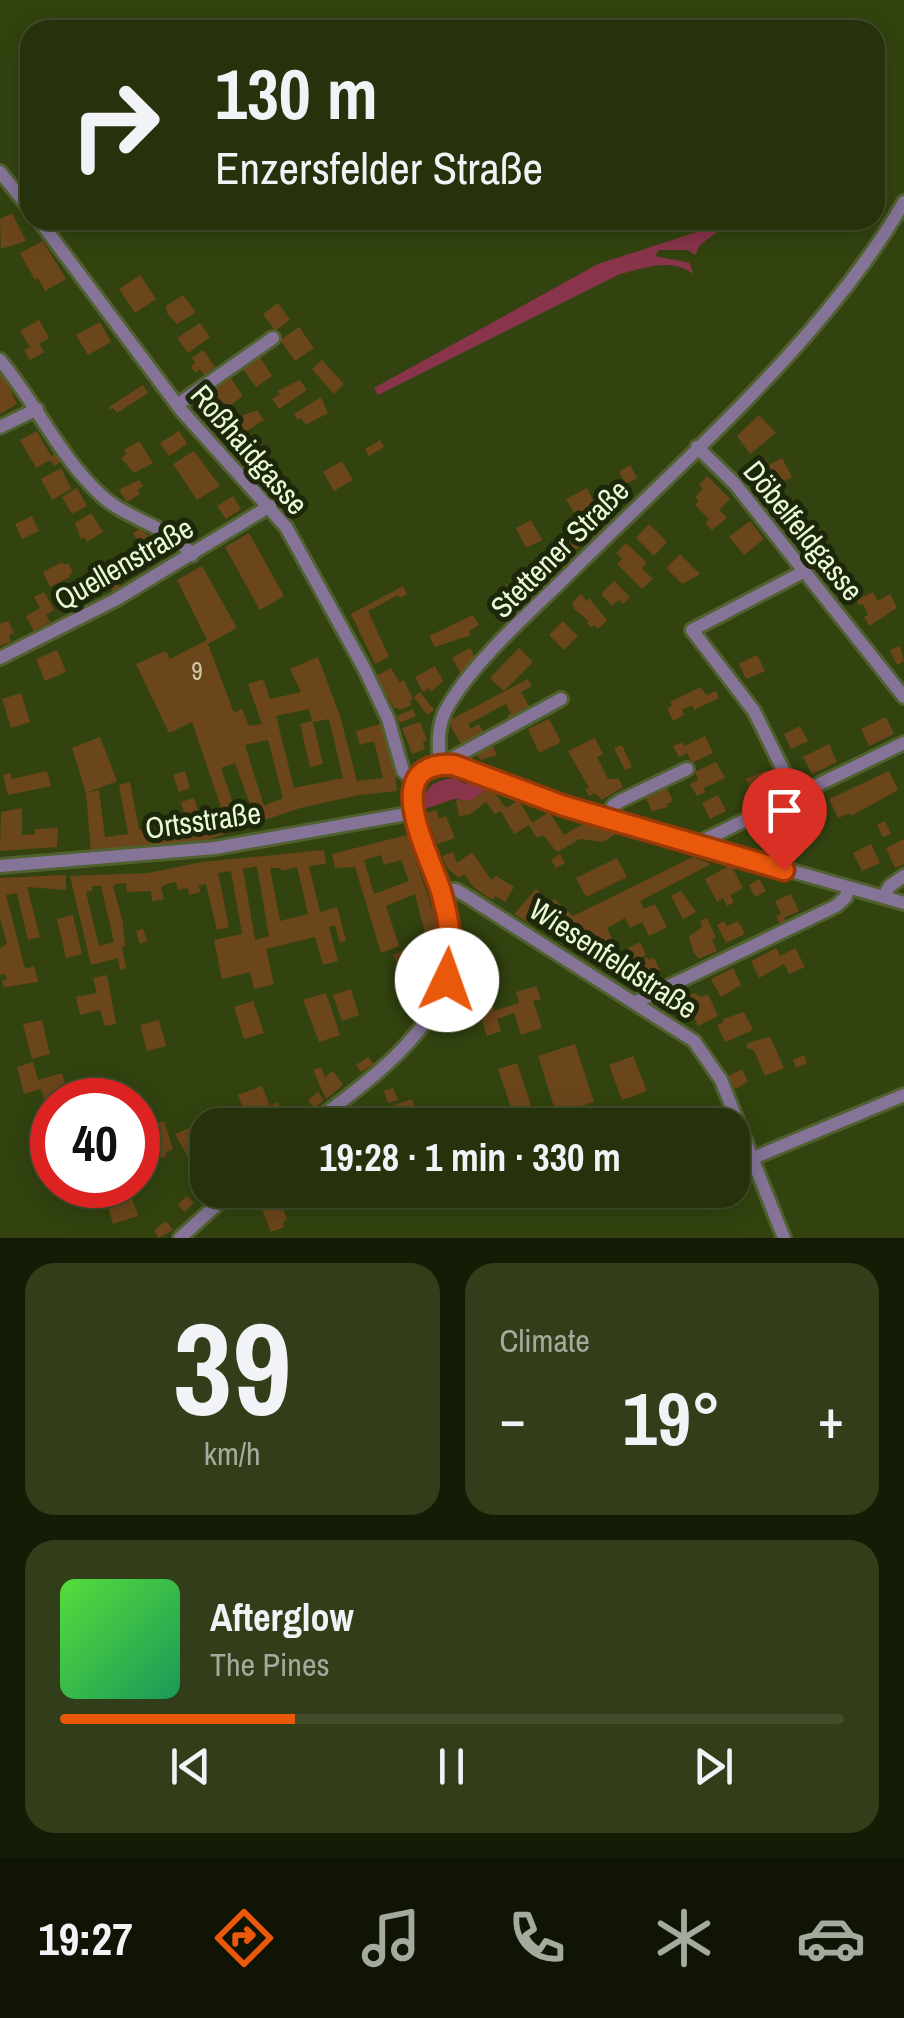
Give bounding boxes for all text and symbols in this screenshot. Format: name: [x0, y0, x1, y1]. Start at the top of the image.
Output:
text: 130 m: [215, 47, 378, 141]
icon: right: [50, 60, 180, 190]
text: Enzersfelder Straße: [215, 137, 543, 198]
street label: Roßhaidgasse: [182, 376, 317, 523]
street label: Döbelfeldgasse: [735, 452, 873, 609]
street label: Stettener Straße: [481, 470, 637, 626]
street label: Quellenstraße: [47, 507, 200, 619]
house number: 9: [191, 654, 203, 688]
pin: [742, 768, 827, 871]
icon: arrive: [757, 783, 812, 838]
street label: Ortsstraße: [143, 792, 263, 848]
street label: Wiesenfeldstraße: [522, 889, 705, 1027]
position arrow: [395, 928, 499, 1032]
speed limit sign: 40: [30, 1078, 160, 1208]
text: 19:28 · 1 min · 330 m: [319, 1132, 621, 1183]
text: 39: [173, 1279, 292, 1455]
text: Climate: [500, 1319, 590, 1362]
text: 19°: [623, 1367, 721, 1468]
text: −: [500, 1381, 526, 1455]
text: +: [818, 1381, 844, 1455]
text: km/h: [204, 1432, 261, 1475]
text: Afterglow: [210, 1592, 354, 1643]
text: The Pines: [210, 1643, 330, 1686]
icon: previous: [163, 1739, 218, 1794]
icon: pause: [424, 1739, 479, 1794]
icon: next: [686, 1739, 741, 1794]
icon: directions: [209, 1903, 279, 1973]
icon: music: [356, 1903, 426, 1973]
icon: phone: [502, 1903, 572, 1973]
icon: climate: [649, 1903, 719, 1973]
icon: car: [796, 1903, 866, 1973]
text: 19:27: [38, 1908, 133, 1969]

